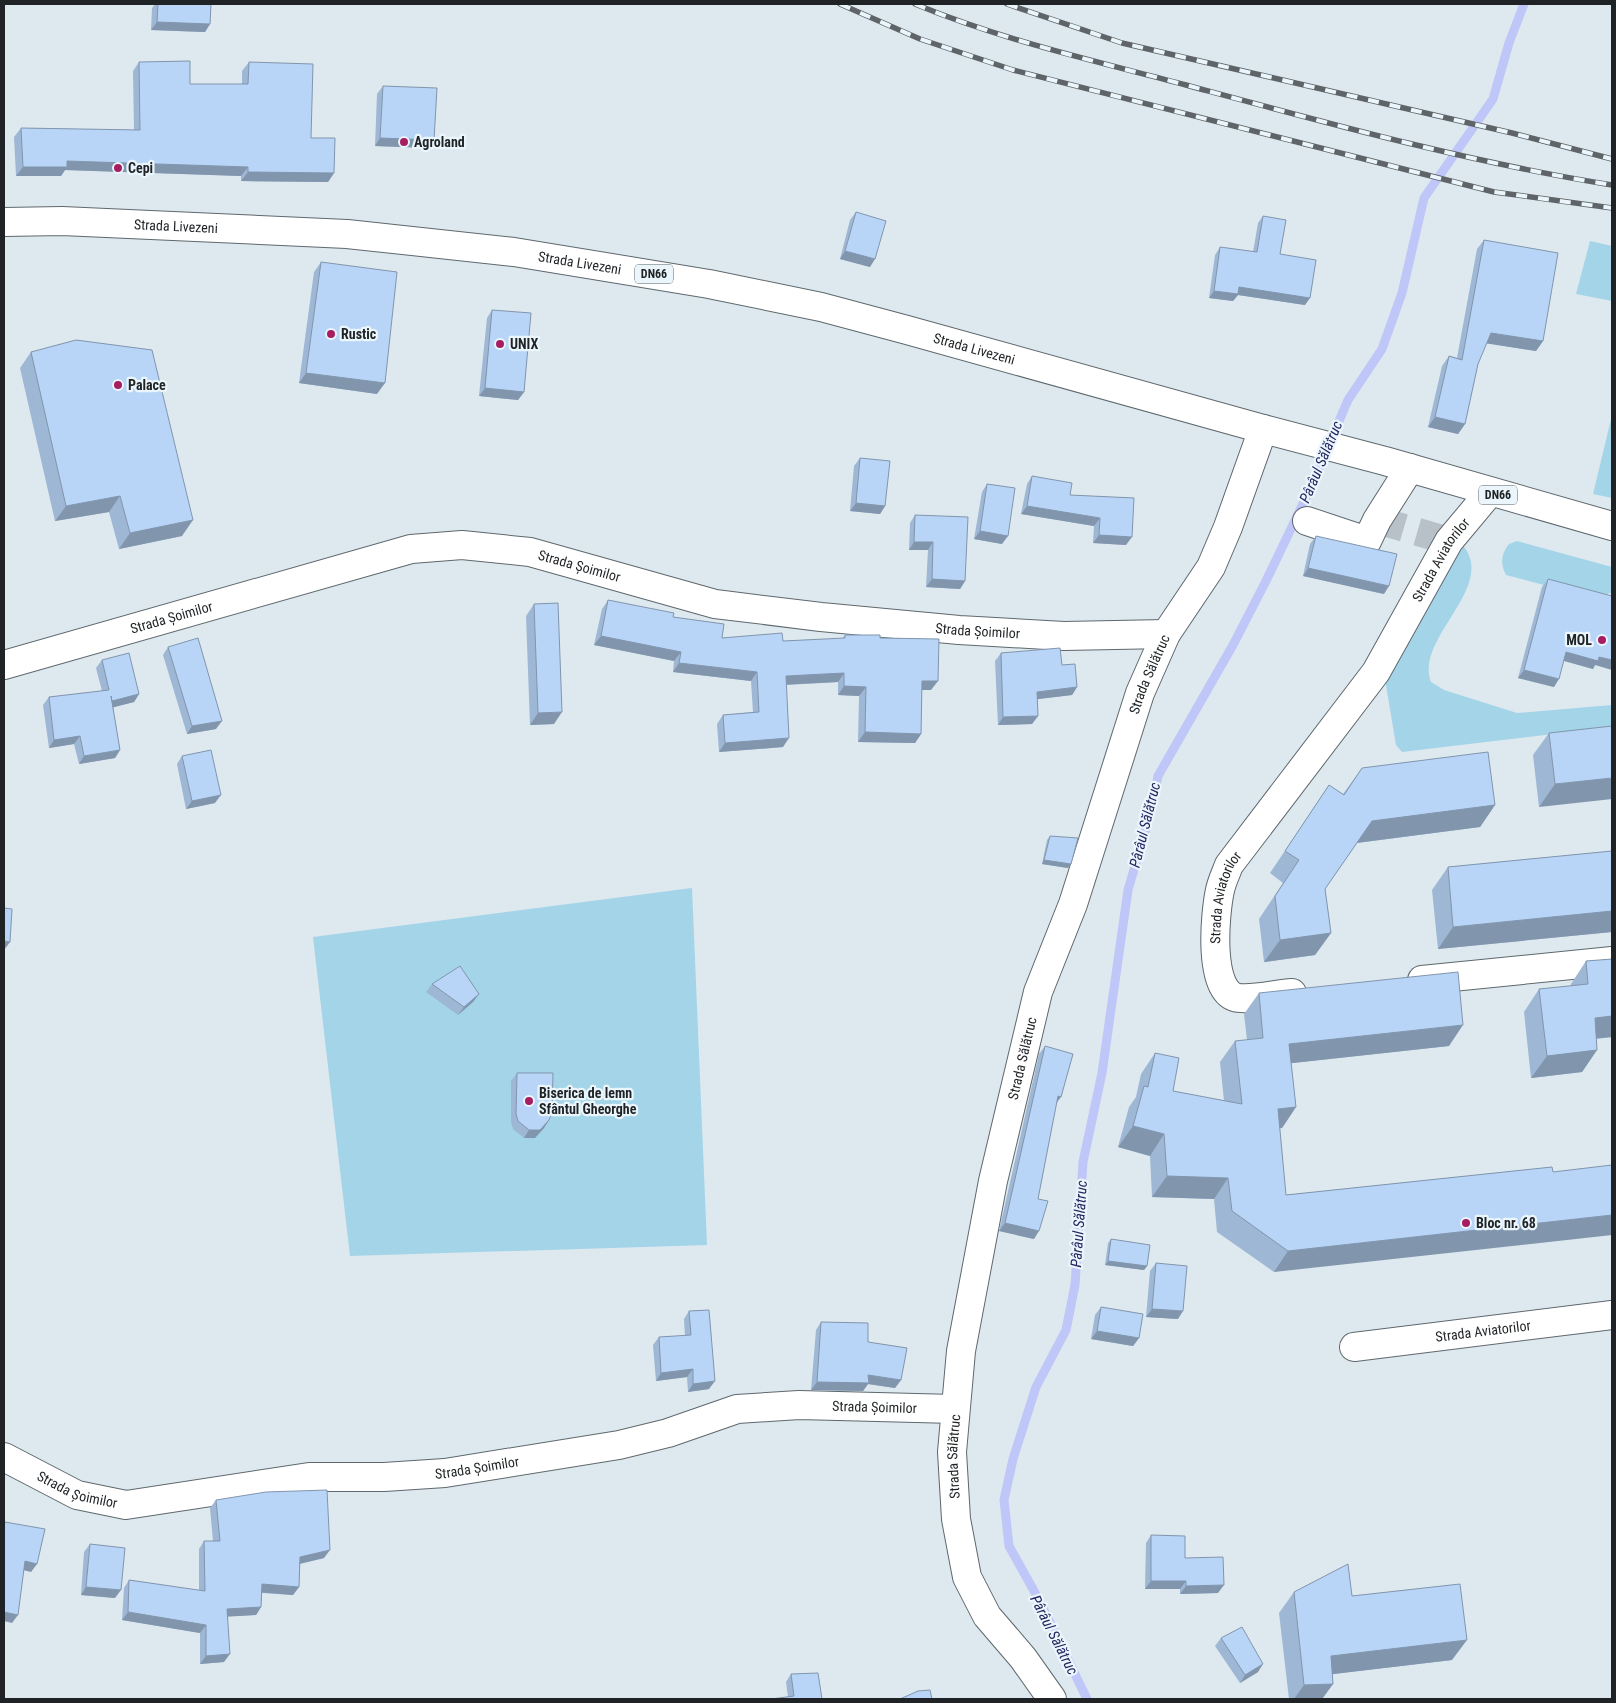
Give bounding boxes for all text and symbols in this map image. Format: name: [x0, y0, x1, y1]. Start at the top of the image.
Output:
place label: Agroland: [414, 134, 465, 150]
marker: Agroland: [398, 136, 410, 148]
place label: Cepi: [128, 160, 153, 176]
marker: Cepi: [112, 162, 124, 174]
street label: Strada Livezeni: [134, 216, 218, 236]
street label: Strada Livezeni: [537, 248, 623, 278]
road number: DN66: [635, 264, 673, 284]
place label: Rustic: [341, 326, 377, 342]
marker: Rustic: [325, 328, 337, 340]
street label: Strada Livezeni: [932, 330, 1017, 368]
place label: UNIX: [510, 336, 538, 352]
marker: UNIX: [494, 338, 506, 350]
place label: Palace: [128, 377, 166, 393]
marker: Palace: [112, 379, 124, 391]
water label: Pârâul Sălătruc: [1296, 418, 1346, 506]
road number: DN66: [1479, 486, 1517, 504]
street label: Strada Aviatorilor: [1409, 515, 1473, 604]
street label: Strada Șoimilor: [536, 547, 622, 585]
street label: Strada Șoimilor: [128, 598, 214, 637]
street label: Strada Șoimilor: [935, 620, 1020, 641]
street label: Strada Sălătruc: [1126, 632, 1173, 716]
place label: MOL: [1566, 632, 1592, 648]
marker: MOL: [1596, 634, 1608, 646]
water label: Pârâul Sălătruc: [1126, 780, 1164, 869]
street label: Strada Aviatorilor: [1207, 848, 1245, 944]
street label: Strada Sălătruc: [1005, 1015, 1040, 1101]
place label: Biserica de lemn Sfântul Gheorghe: [539, 1085, 637, 1117]
marker: Biserica de lemn Sfântul Gheorghe: [523, 1095, 535, 1107]
water label: Pârâul Sălătruc: [1067, 1180, 1091, 1268]
place label: Bloc nr. 68: [1476, 1215, 1536, 1231]
marker: Bloc nr. 68: [1460, 1217, 1472, 1229]
street label: Strada Aviatorilor: [1435, 1317, 1532, 1345]
street label: Strada Șoimilor: [832, 1398, 917, 1416]
street label: Strada Sălătruc: [944, 1414, 963, 1499]
street label: Strada Șoimilor: [435, 1453, 520, 1482]
street label: Strada Șoimilor: [35, 1468, 119, 1511]
water label: Pârâul Sălătruc: [1026, 1592, 1082, 1678]

